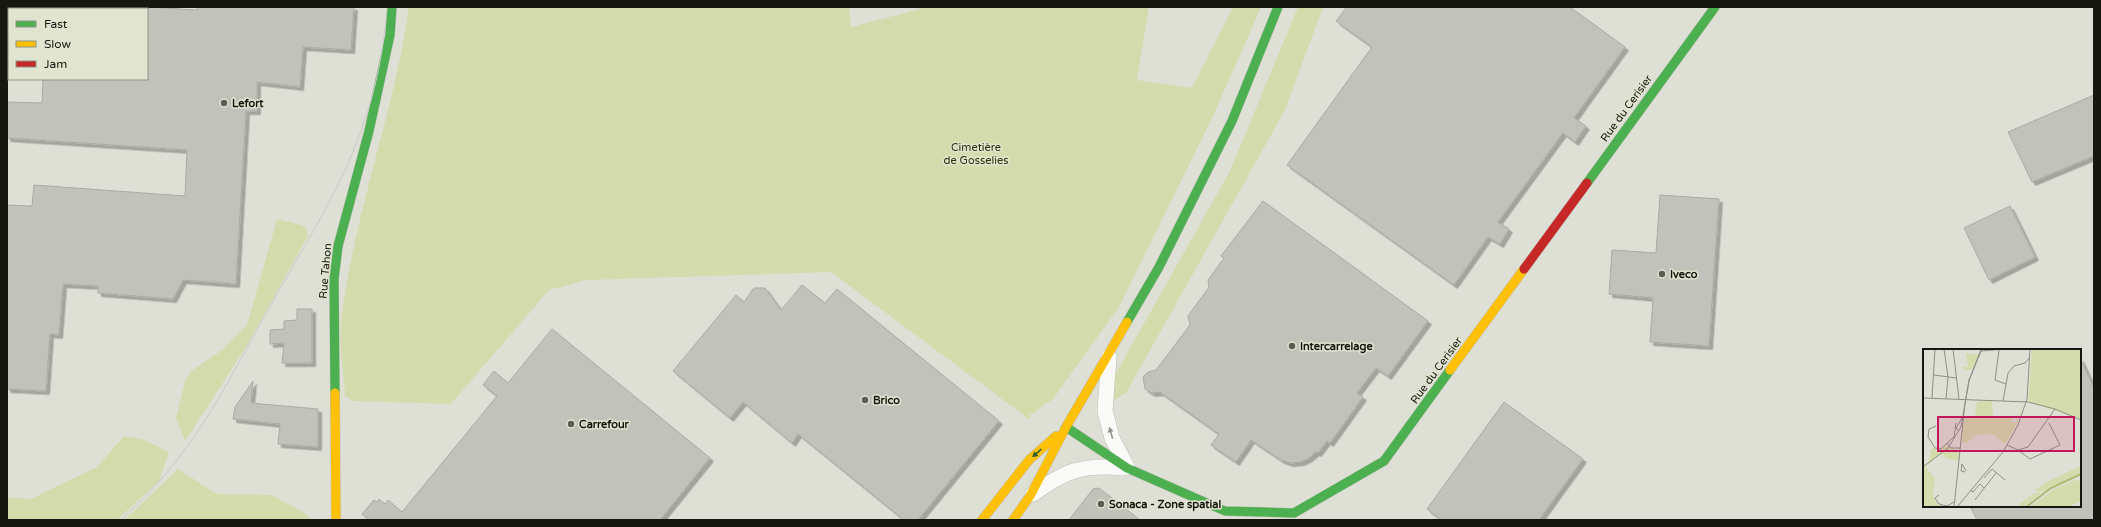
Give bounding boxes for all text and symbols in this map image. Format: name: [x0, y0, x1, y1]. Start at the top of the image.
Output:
legend: [8, 8, 148, 80]
text: Fast: [44, 17, 68, 31]
text: Slow: [44, 37, 71, 51]
text: Jam: [44, 57, 67, 71]
street label: Rue du Cerisier: [1598, 72, 1655, 144]
place label: Lefort: [232, 97, 264, 110]
marker: Lefort: [219, 98, 229, 108]
park label: Cimetière de Gosselies: [944, 141, 1008, 167]
street label: Rue Tahon: [317, 243, 334, 299]
place label: Iveco: [1670, 268, 1698, 281]
marker: Iveco: [1657, 269, 1667, 279]
street label: Rue du Cerisier: [1408, 334, 1465, 406]
place label: Intercarrelage: [1300, 340, 1373, 354]
marker: Intercarrelage: [1287, 341, 1297, 351]
inset map: [1923, 349, 2081, 507]
place label: Brico: [873, 394, 900, 407]
marker: Brico: [860, 395, 870, 405]
place label: Carrefour: [579, 418, 630, 431]
marker: Carrefour: [566, 419, 576, 429]
one-way arrow: [1108, 426, 1114, 438]
one-way arrow: [1032, 448, 1041, 457]
place label: Sonaca - Zone spatial: [1109, 498, 1221, 512]
marker: Sonaca - Zone spatial: [1096, 499, 1106, 509]

